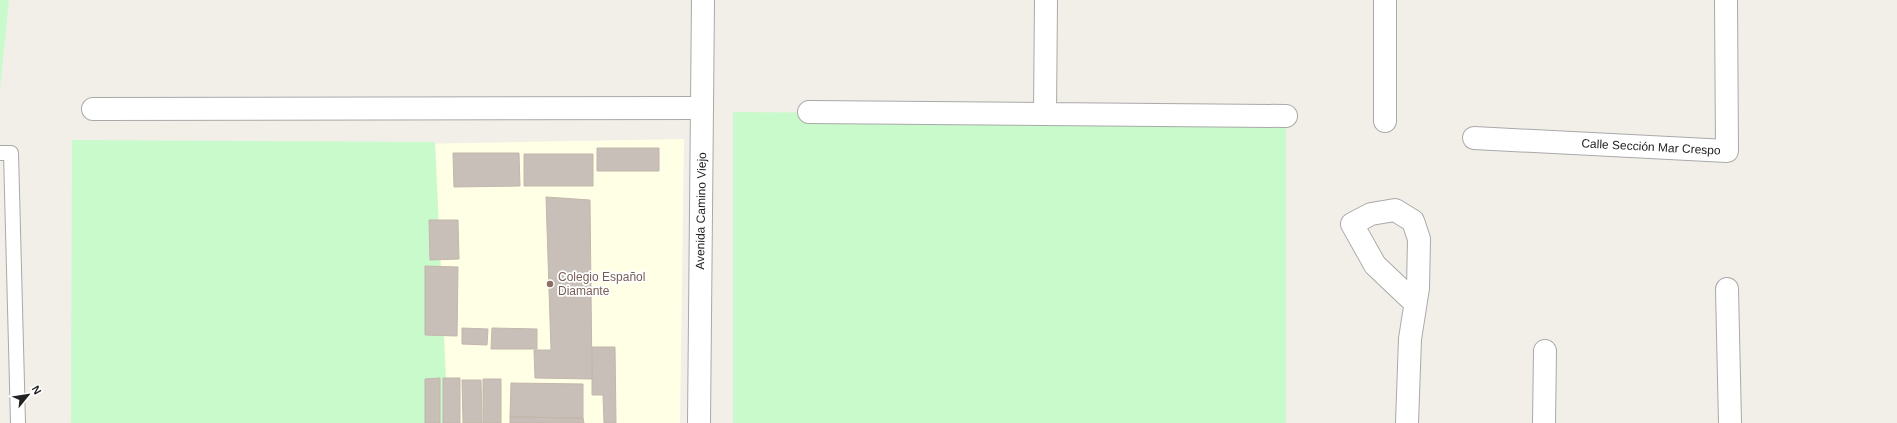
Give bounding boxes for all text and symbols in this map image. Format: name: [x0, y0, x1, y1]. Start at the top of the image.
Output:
street label: Calle Sección Mar Crespo: [1581, 136, 1721, 158]
street label: Avenida Camino Viejo: [693, 152, 709, 270]
place label: Colegio Español Diamante: [558, 270, 645, 298]
marker: Colegio Español Diamante: [545, 279, 555, 289]
north arrow: [8, 375, 48, 415]
text: N: [29, 384, 44, 396]

